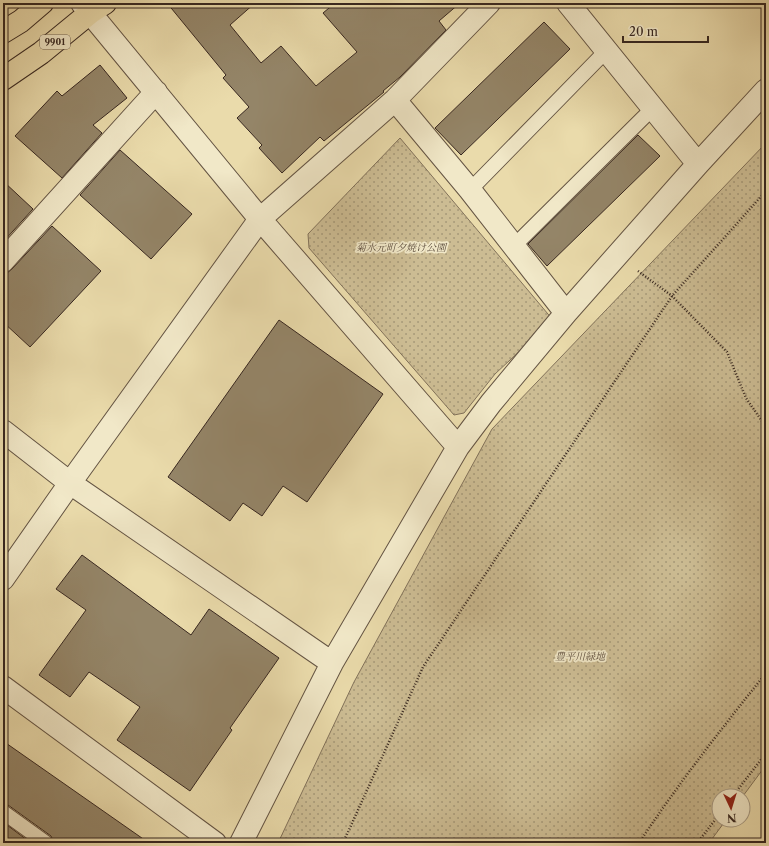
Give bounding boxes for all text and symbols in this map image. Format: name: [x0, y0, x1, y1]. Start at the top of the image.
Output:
scale bar: [623, 18, 708, 44]
text: 20 m: [629, 24, 658, 39]
road number: 9901: [40, 35, 70, 49]
park label: 菊水元町夕焼け公園: [356, 241, 448, 254]
park label: 豊平川緑地: [555, 650, 606, 663]
north arrow: [711, 788, 751, 828]
text: N: [726, 811, 737, 825]

